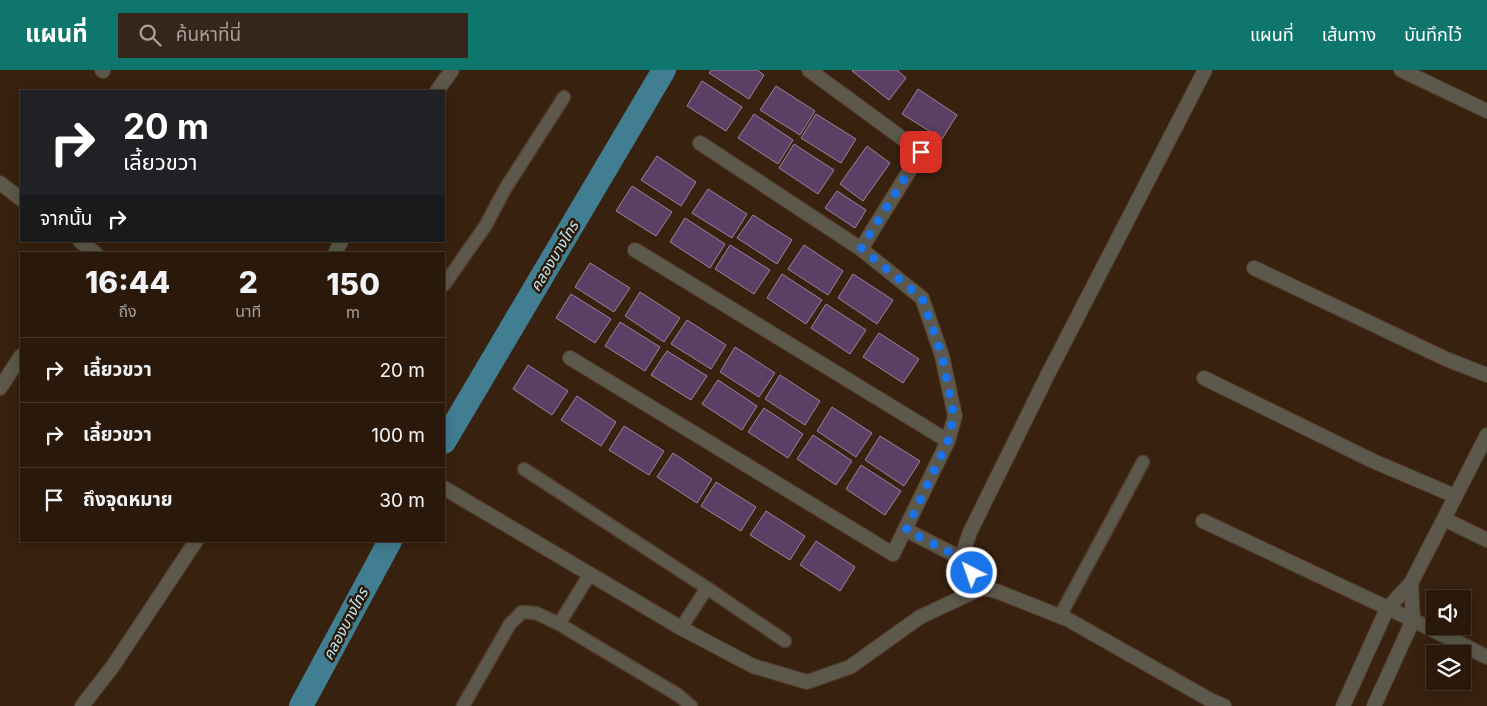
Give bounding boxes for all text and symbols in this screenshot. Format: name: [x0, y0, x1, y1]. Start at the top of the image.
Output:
search box: [118, 13, 468, 58]
text: แผนที่: [25, 19, 88, 48]
icon: search: [136, 21, 164, 49]
text: ค้นหาที่นี่: [176, 23, 241, 46]
text: แผนที่: [1250, 24, 1294, 45]
text: เส้นทาง: [1322, 24, 1376, 45]
text: บันทึกไว้: [1404, 24, 1462, 45]
text: 20 m: [123, 105, 209, 147]
icon: right: [40, 110, 105, 175]
pin: [900, 131, 942, 173]
icon: arrive: [907, 138, 935, 166]
text: เลี้ยวขวา: [123, 149, 198, 175]
icon: right: [103, 205, 131, 233]
text: จากนั้น: [40, 207, 93, 230]
water label: คลองบางไทร: [526, 216, 583, 295]
text: 16:44: [85, 264, 170, 300]
text: 2: [239, 264, 258, 300]
text: 150: [326, 266, 380, 302]
text: ถึง: [118, 301, 137, 321]
text: นาที: [235, 301, 261, 321]
text: m: [346, 302, 360, 322]
icon: right: [40, 356, 68, 384]
text: เลี้ยวขวา: [83, 358, 152, 381]
text: 20 m: [379, 359, 425, 382]
icon: right: [40, 421, 68, 449]
text: เลี้ยวขวา: [83, 423, 152, 446]
text: 100 m: [371, 424, 425, 447]
icon: arrive: [40, 486, 68, 514]
text: ถึงจุดหมาย: [83, 488, 173, 511]
text: 30 m: [379, 489, 425, 512]
position arrow: [945, 546, 997, 598]
water label: คลองบางไทร: [318, 583, 373, 663]
map controls: [1426, 590, 1471, 690]
button: sound: [1426, 590, 1471, 635]
button: layers: [1426, 645, 1471, 690]

